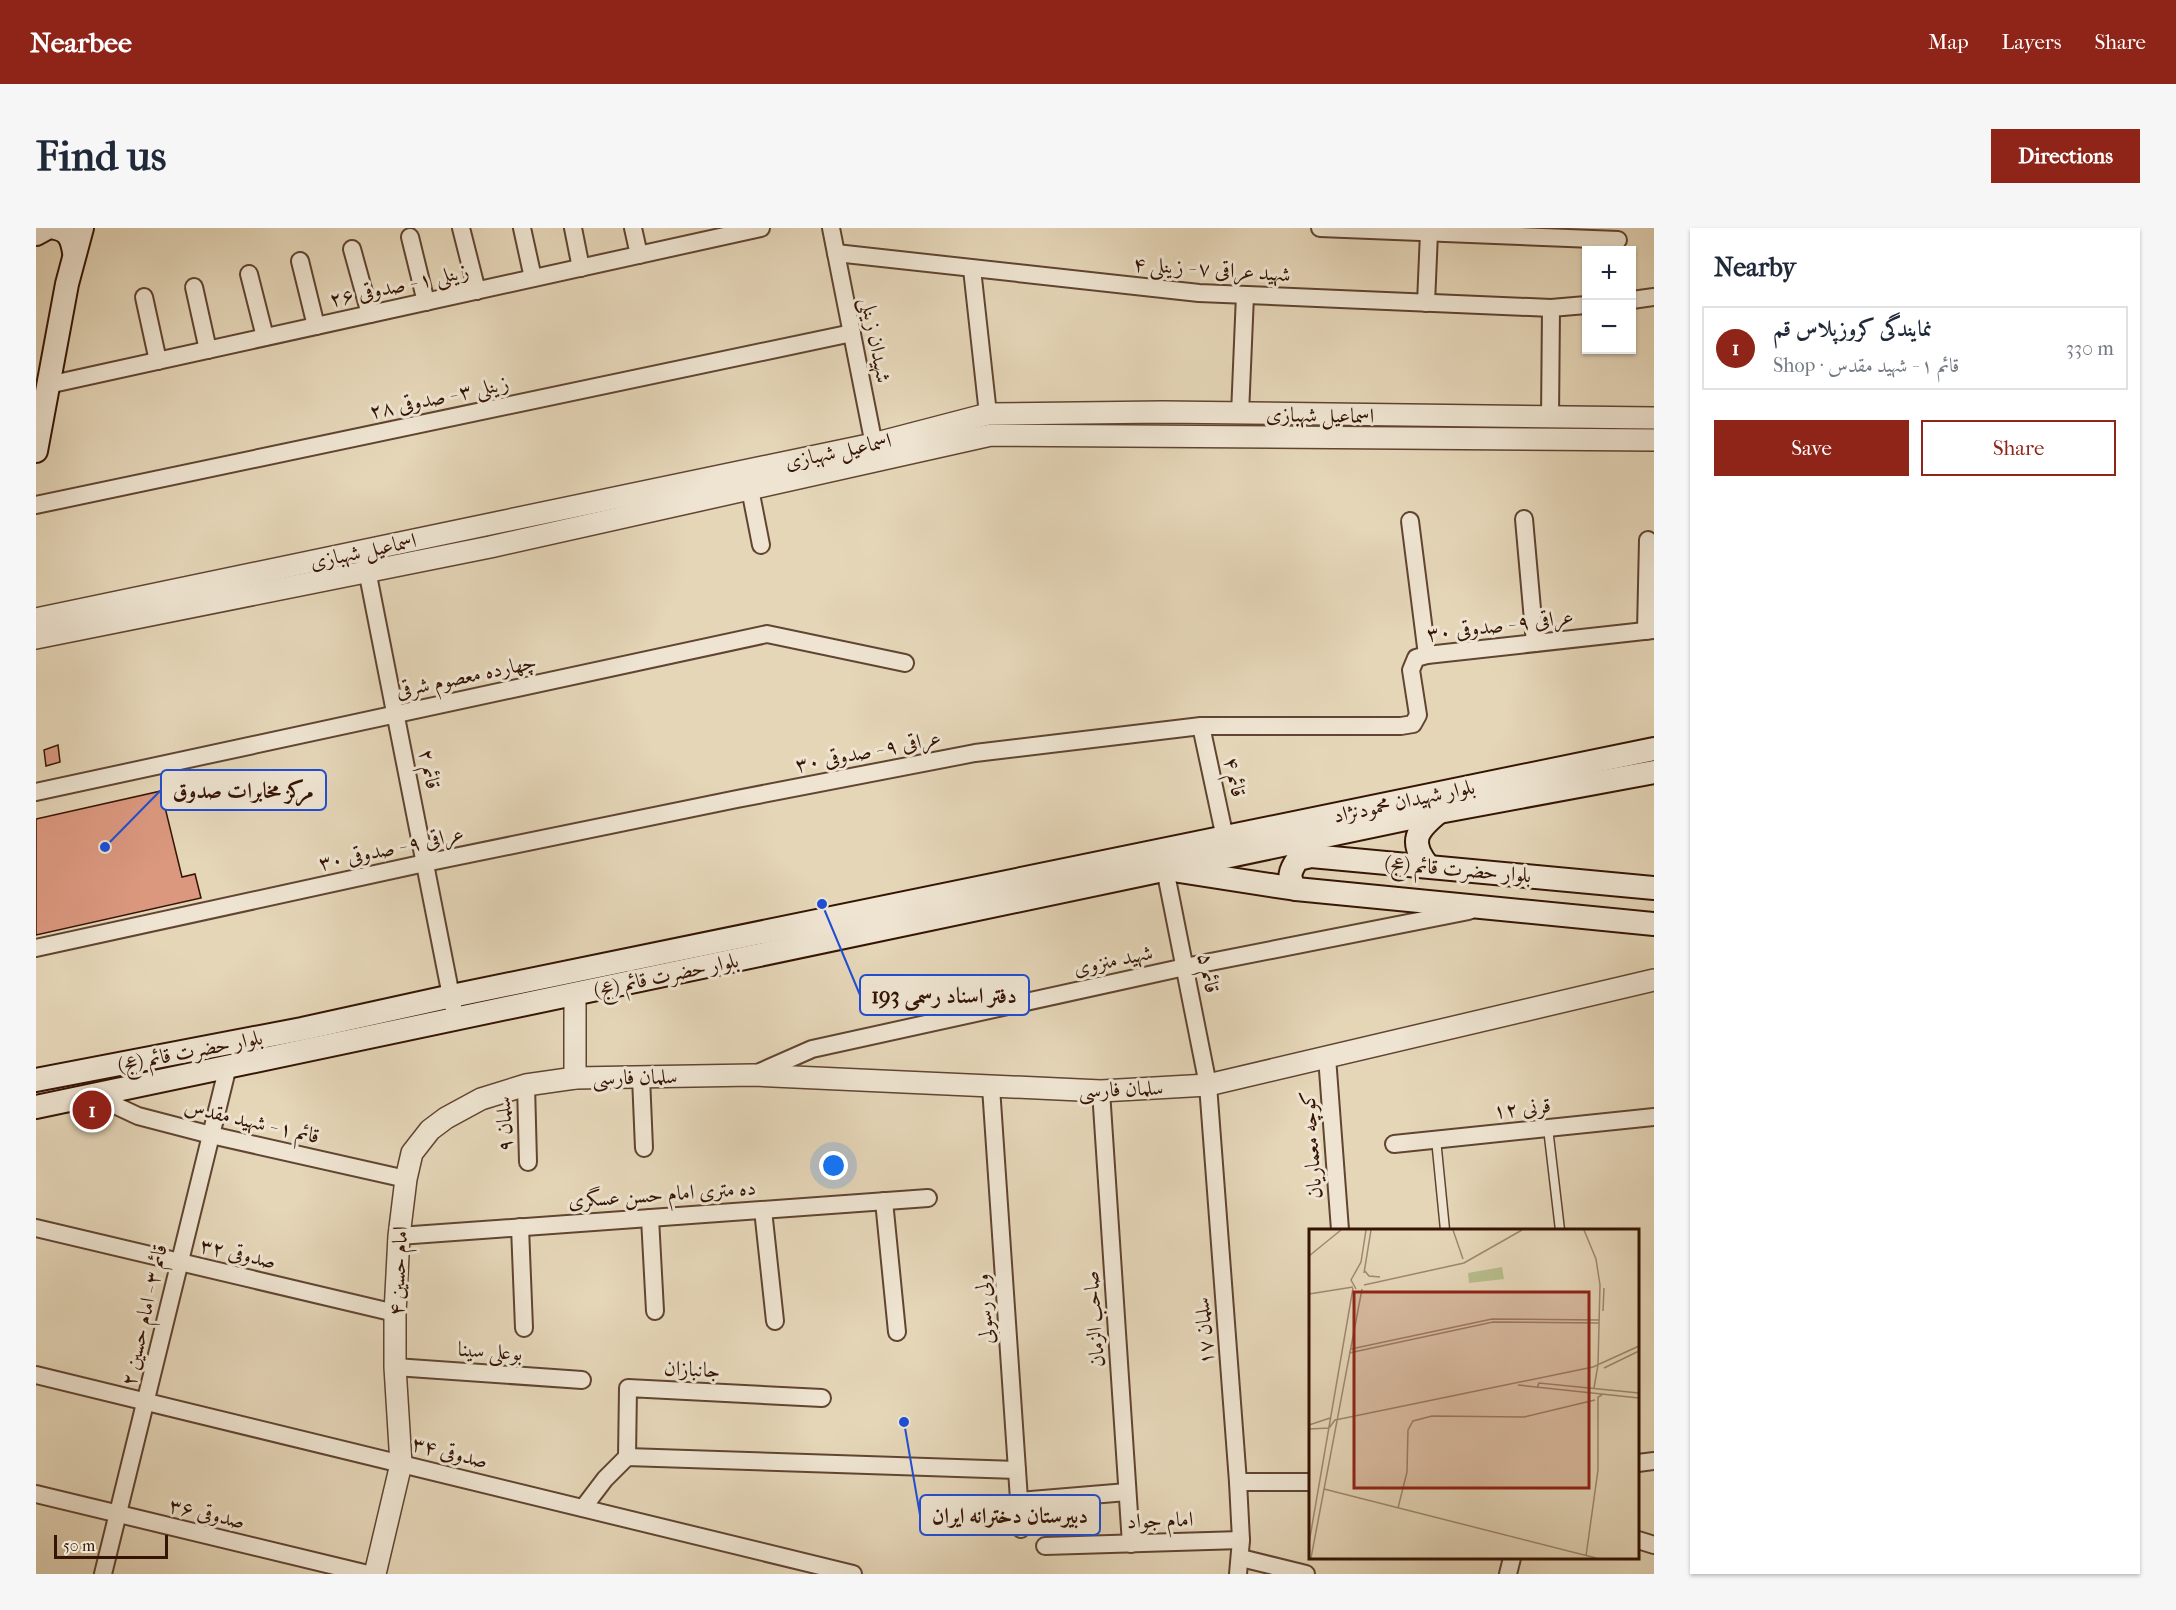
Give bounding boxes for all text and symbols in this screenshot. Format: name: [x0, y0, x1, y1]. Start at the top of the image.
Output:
text: Nearbee: [30, 26, 132, 59]
text: Map: [1928, 30, 1969, 54]
text: Layers: [2002, 30, 2061, 54]
text: Share: [2094, 30, 2146, 54]
button: Directions: [1991, 129, 2140, 183]
text: Find us: [36, 132, 166, 181]
map controls: [1582, 246, 1636, 354]
button: +: [1582, 246, 1636, 300]
street label: شهید عراقی ۷ - زینلی ۴: [1132, 252, 1292, 290]
text: Nearby: [1714, 252, 1796, 283]
street label: زینلی ۱ - صدوقی ۲۶: [327, 258, 472, 315]
street label: شهیدان زینلی: [852, 295, 896, 386]
button: −: [1582, 300, 1636, 354]
text: نمایندگی کروزپلاس قم: [1773, 316, 1932, 342]
text: 1: [1732, 337, 1739, 360]
text: 330 m: [2066, 337, 2114, 360]
text: Shop · قائم ۱ - شهید مقدس: [1773, 354, 1959, 377]
street label: زینلی ۳ - صدوقی ۲۸: [367, 370, 512, 427]
street label: اسماعیل شهبازی: [1266, 402, 1374, 431]
button: Save: [1714, 420, 1909, 476]
button: Share: [1921, 420, 2116, 476]
street label: اسماعیل شهبازی: [782, 428, 894, 477]
street label: اسماعیل شهبازی: [307, 528, 419, 577]
street label: عراقی ۹ - صدوقی ۳۰: [1425, 604, 1575, 649]
street label: چهارده معصوم شرقی: [394, 649, 540, 708]
street label: عراقی ۹ - صدوقی ۳۰: [793, 725, 943, 780]
street label: قائم ۲: [408, 747, 446, 792]
street label: قائم ۴: [1213, 755, 1251, 800]
callout: مرکز مخابرات صدوق: [161, 770, 326, 810]
street label: بلوار شهیدان محمودنژاد: [1331, 774, 1477, 830]
text: مرکز مخابرات صدوق: [172, 778, 314, 807]
street label: عراقی ۹ - صدوقی ۳۰: [316, 821, 466, 878]
street label: بلوار حضرت قائم (عج): [1383, 851, 1532, 893]
street label: شهید منزوی: [1071, 940, 1155, 982]
street label: بلوار حضرت قائم (عج): [591, 948, 742, 1008]
street label: قائم ۵: [1187, 951, 1225, 996]
callout: دفتر اسناد رسمی 193: [860, 975, 1029, 1015]
text: دفتر اسناد رسمی 193: [871, 983, 1017, 1011]
street label: بلوار حضرت قائم (عج): [115, 1025, 266, 1083]
street label: سلمان فارسی: [592, 1064, 678, 1093]
street label: سلمان فارسی: [1078, 1076, 1164, 1105]
pin: 1: [72, 1088, 112, 1132]
street label: کوچه معماریان: [1295, 1090, 1329, 1200]
street label: قرنی ۱۲: [1492, 1093, 1552, 1124]
street label: قائم ۱ - شهید مقدس: [181, 1094, 322, 1154]
street label: سلمان ۹: [491, 1096, 517, 1152]
your location: [819, 1151, 848, 1180]
street label: ده متری امام حسن عسگری: [567, 1174, 757, 1219]
street label: امام حسین ۴: [384, 1225, 418, 1317]
inset map: [1309, 1229, 1639, 1559]
street label: صدوقی ۳۲: [198, 1233, 278, 1273]
street label: قائم ۳ - امام حسین ۲: [116, 1242, 178, 1390]
street label: صاحب الزمان: [1079, 1270, 1111, 1368]
street label: ولی رسولی: [970, 1273, 999, 1345]
street label: سلمان ۱۷: [1190, 1296, 1218, 1366]
street label: بوعلی سینا: [457, 1337, 523, 1369]
street label: جانبازان: [663, 1356, 721, 1382]
street label: صدوقی ۳۴: [410, 1431, 490, 1473]
street label: صدوقی ۳۶: [167, 1493, 247, 1533]
callout: دبیرستان دخترانه ایران: [920, 1495, 1100, 1535]
text: دبیرستان دخترانه ایران: [932, 1503, 1088, 1529]
street label: امام جواد: [1126, 1507, 1194, 1539]
scale bar: [54, 1532, 168, 1560]
text: 50 m: [63, 1536, 95, 1555]

